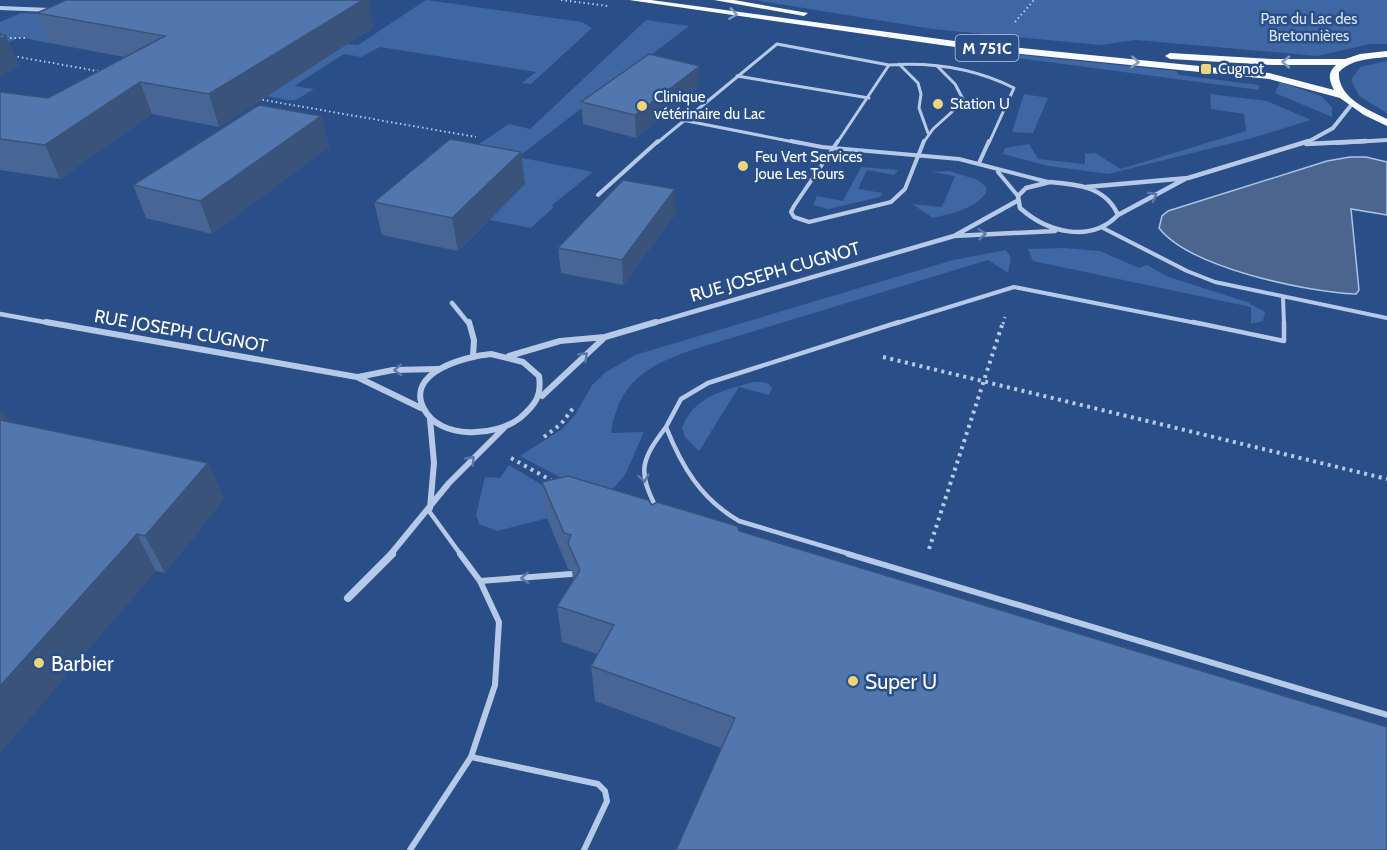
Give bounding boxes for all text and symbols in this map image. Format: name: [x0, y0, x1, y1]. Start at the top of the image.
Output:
one-way arrow: [728, 7, 738, 19]
park label: Parc du Lac des Bretonnières: [1261, 10, 1357, 45]
road number: M 751C: [956, 35, 1018, 61]
one-way arrow: [1130, 55, 1140, 68]
one-way arrow: [1281, 56, 1290, 68]
place label: Cugnot: [1218, 60, 1264, 78]
marker: Cugnot: [1199, 62, 1213, 76]
place label: Clinique vétérinaire du Lac: [654, 88, 765, 123]
place label: Station U: [950, 95, 1010, 113]
marker: Station U: [931, 97, 945, 111]
marker: Clinique vétérinaire du Lac: [635, 99, 649, 113]
place label: Feu Vert Services Joue Les Tours: [754, 148, 863, 183]
marker: Feu Vert Services Joue Les Tours: [736, 159, 750, 173]
one-way arrow: [1146, 192, 1157, 203]
one-way arrow: [978, 227, 987, 240]
street label: RUE JOSEPH CUGNOT: [687, 237, 863, 307]
street label: RUE JOSEPH CUGNOT: [93, 305, 270, 357]
one-way arrow: [577, 353, 588, 364]
one-way arrow: [393, 364, 402, 377]
one-way arrow: [463, 457, 474, 468]
one-way arrow: [637, 472, 650, 482]
one-way arrow: [521, 571, 530, 584]
place label: Barbier: [51, 651, 114, 676]
marker: Barbier: [32, 656, 46, 670]
place label: Super U: [865, 669, 937, 694]
marker: Super U: [846, 674, 860, 688]

